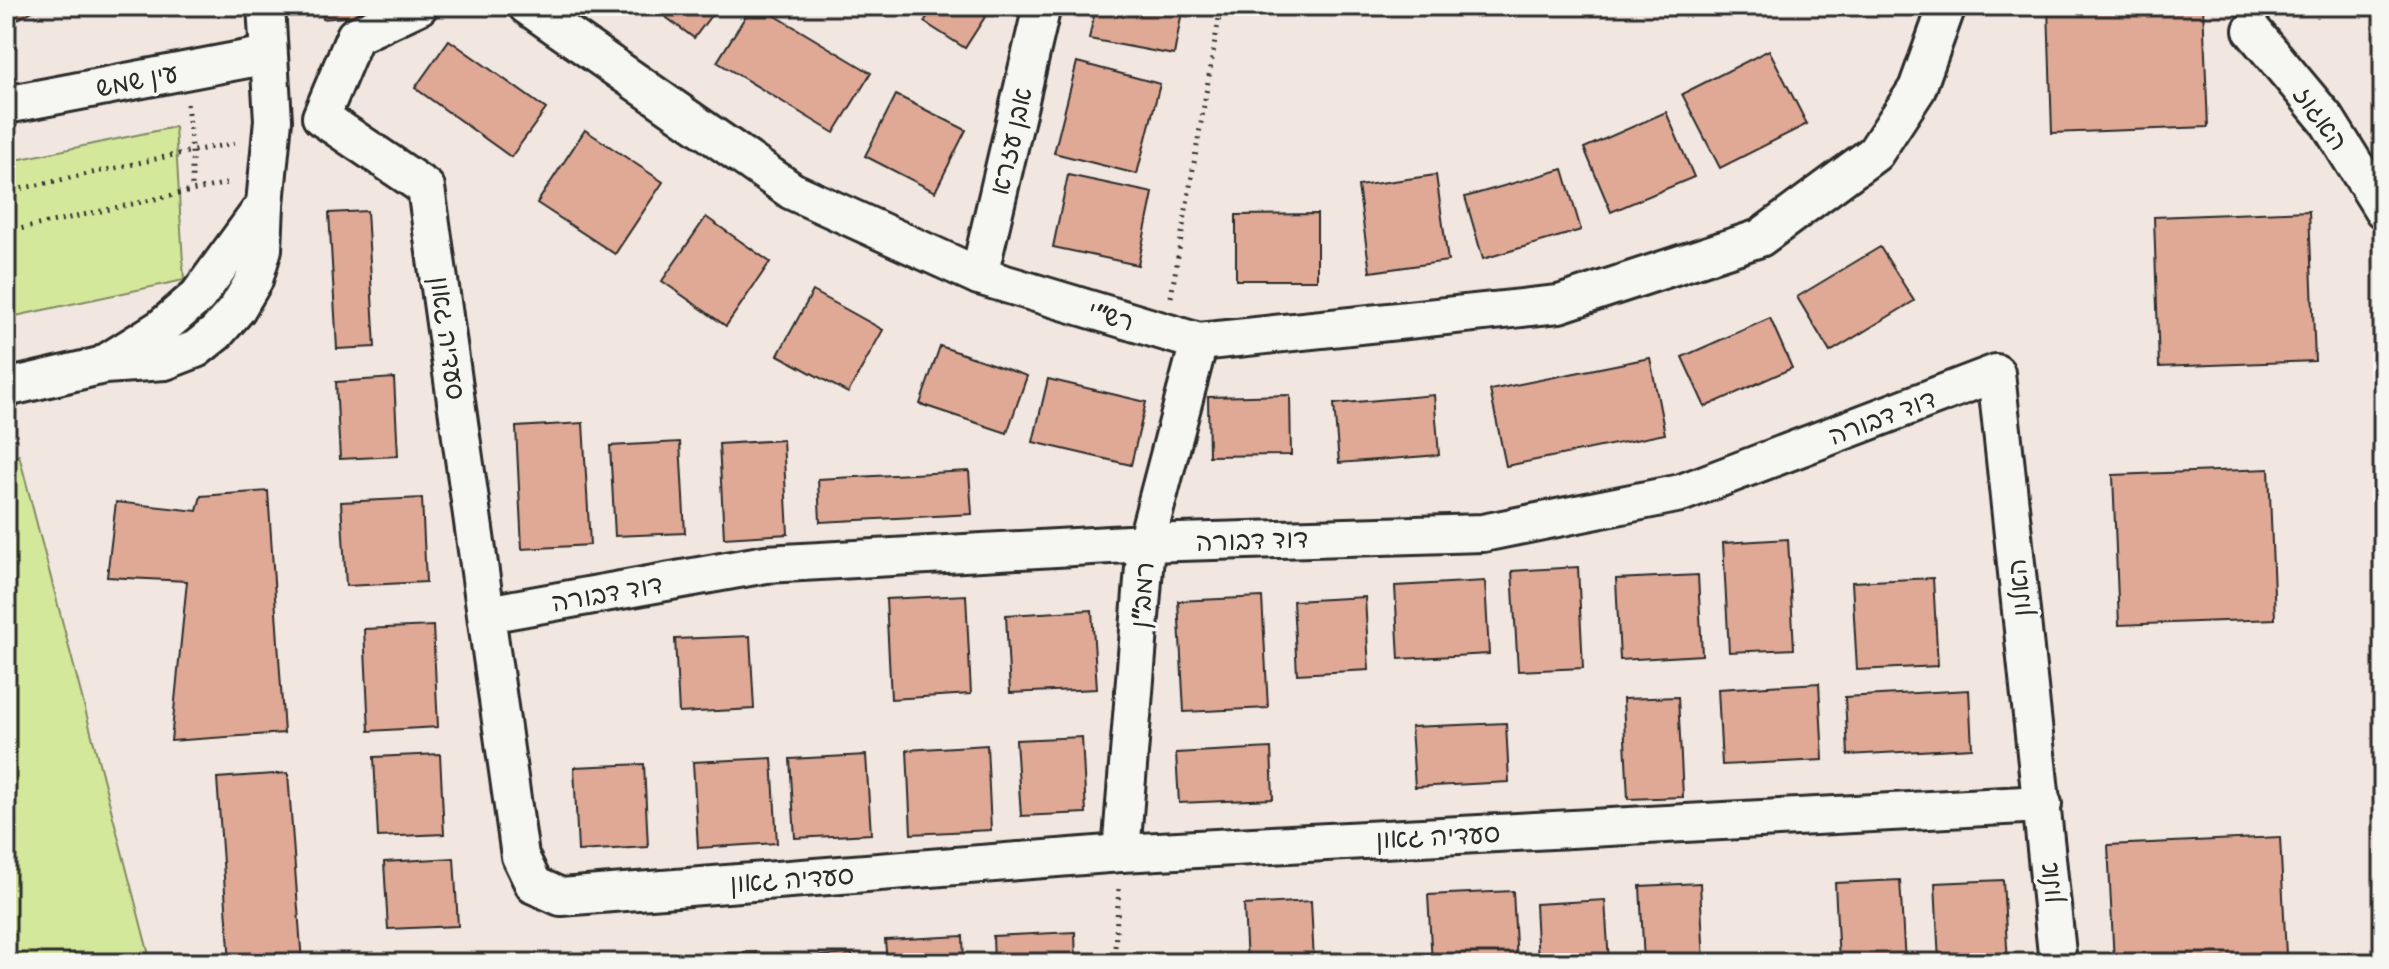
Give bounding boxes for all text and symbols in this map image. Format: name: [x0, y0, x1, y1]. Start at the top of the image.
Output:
street label: עין שמש: [92, 49, 182, 111]
street label: האגוז: [2281, 75, 2361, 161]
street label: אבן עזרא: [976, 83, 1046, 199]
street label: סעדיה גאון: [417, 273, 479, 403]
street label: רש"י: [1082, 287, 1140, 345]
street label: דוד דבורה: [1821, 375, 1943, 459]
street label: דוד דבורה: [1195, 515, 1309, 565]
street label: האלון: [1993, 557, 2045, 619]
street label: רמב"ן: [1116, 560, 1168, 630]
street label: דוד דבורה: [548, 561, 666, 625]
street label: סעדיה גאון: [1375, 810, 1501, 862]
street label: סעדיה גאון: [728, 852, 856, 906]
street label: אלון: [2025, 860, 2075, 906]

